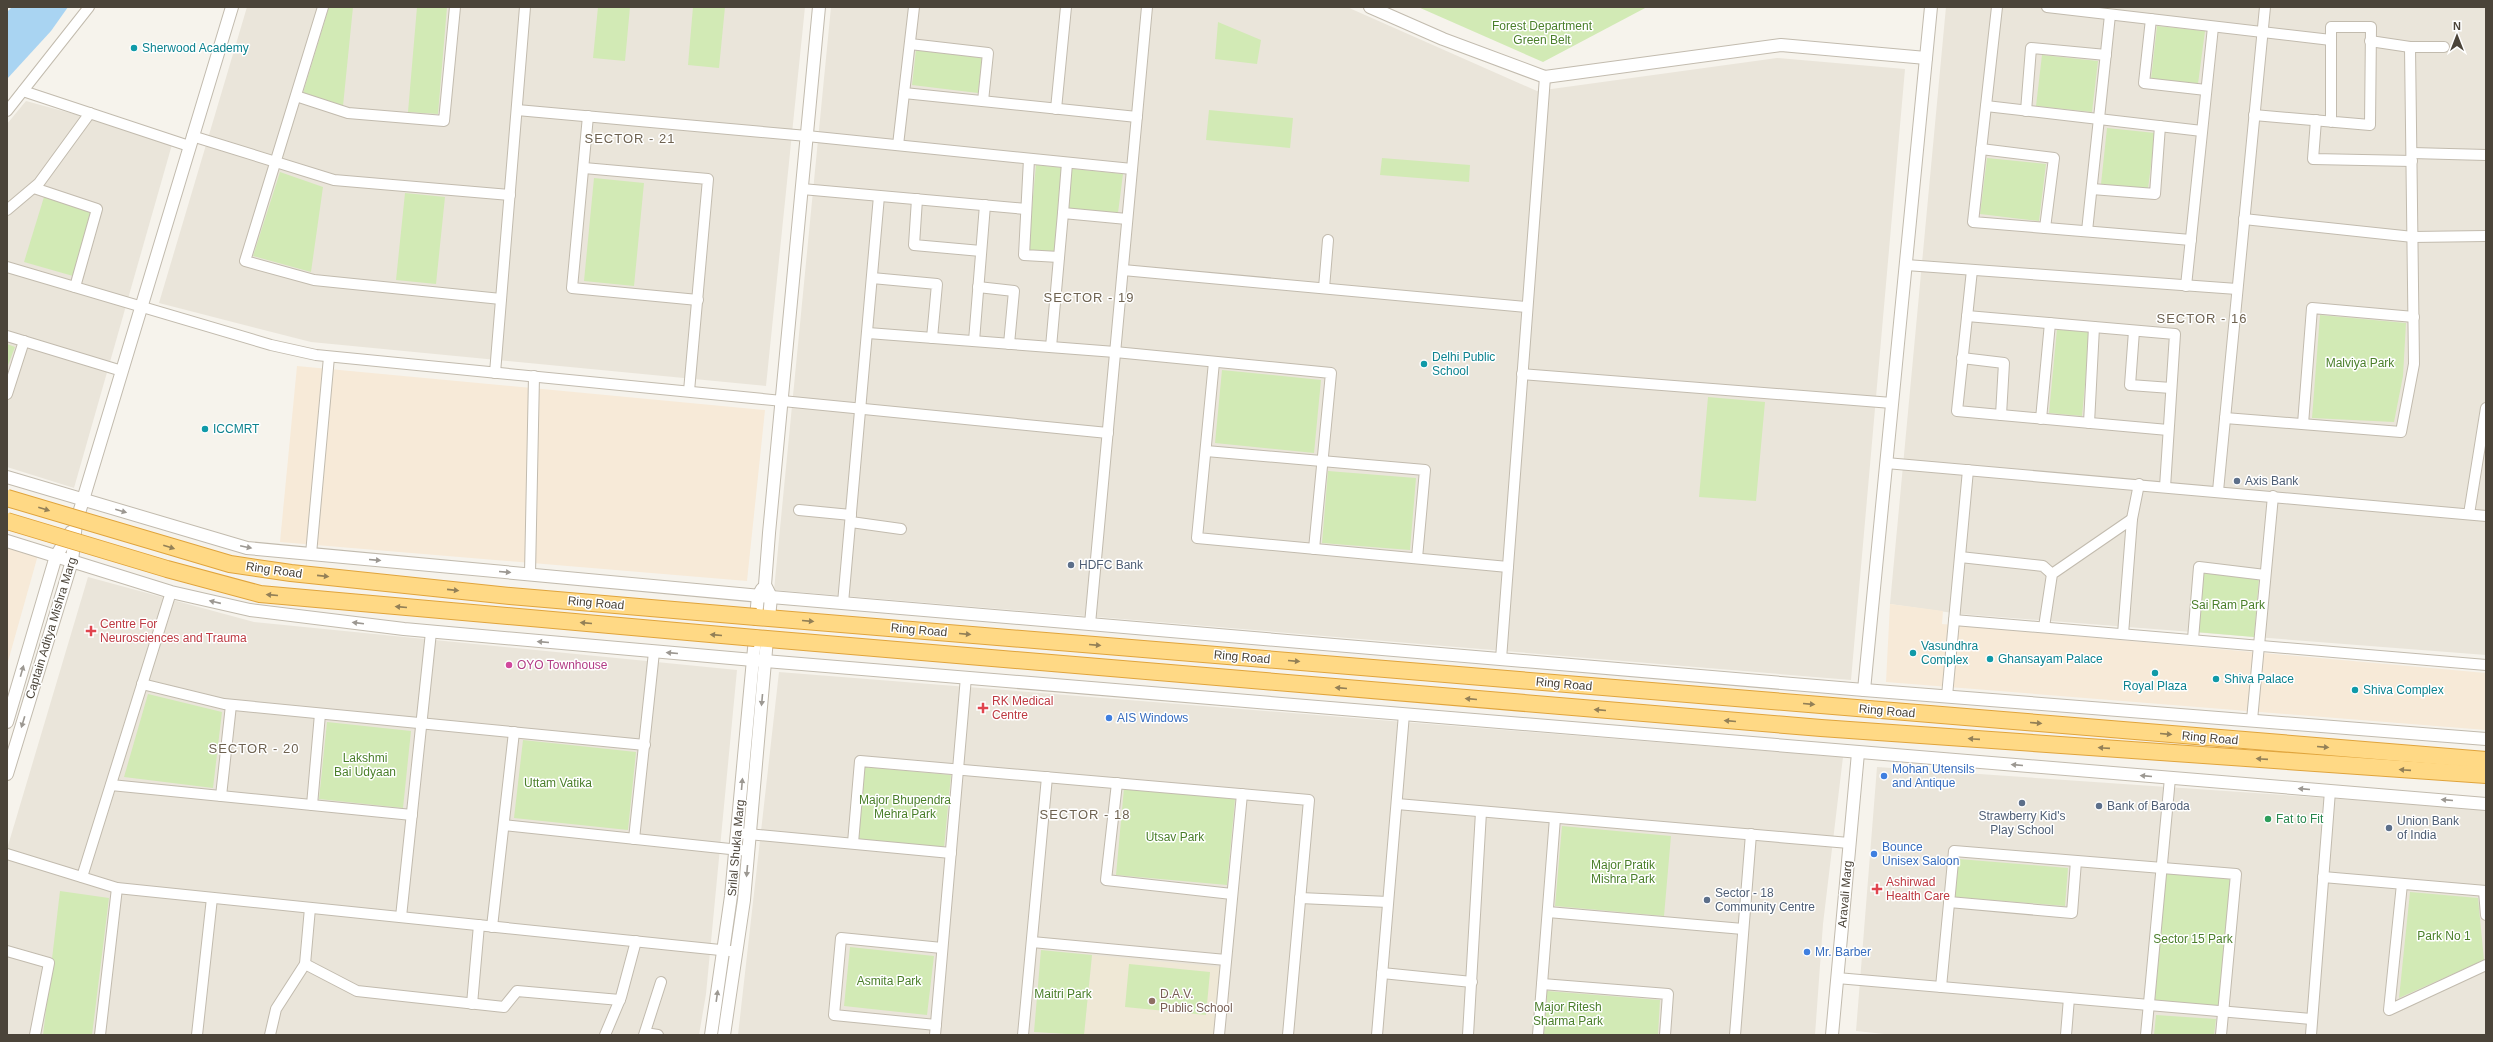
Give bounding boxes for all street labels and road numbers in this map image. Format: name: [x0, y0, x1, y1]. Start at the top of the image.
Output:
street label: Captain Aditya Mishra Marg: [23, 555, 79, 701]
street label: Ring Road: [245, 559, 303, 581]
street label: Ring Road: [567, 594, 625, 612]
street label: Ring Road: [890, 621, 948, 639]
street label: Ring Road: [1213, 648, 1271, 666]
street label: Ring Road: [1535, 675, 1593, 693]
street label: Ring Road: [1858, 702, 1916, 720]
street label: Ring Road: [2181, 729, 2239, 747]
street label: Srilal Shukla Marg: [725, 799, 747, 897]
street label: Aravali Marg: [1835, 860, 1855, 928]

